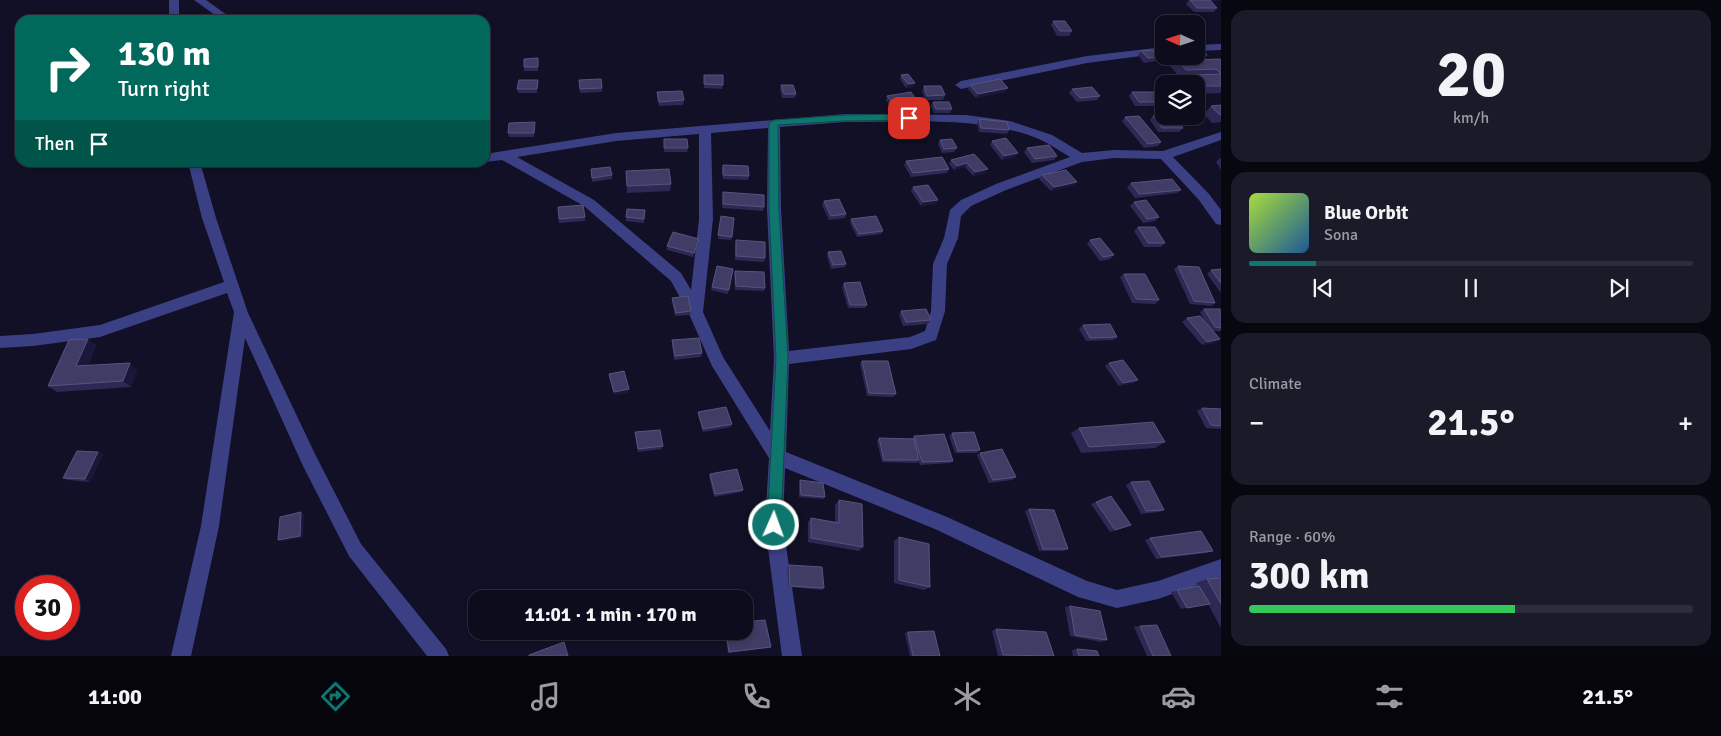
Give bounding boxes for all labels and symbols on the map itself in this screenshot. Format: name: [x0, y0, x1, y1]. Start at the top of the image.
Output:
north arrow: [1155, 15, 1205, 65]
pin: [888, 97, 930, 139]
position arrow: [747, 498, 799, 550]
speed limit sign: 30: [15, 575, 80, 640]

